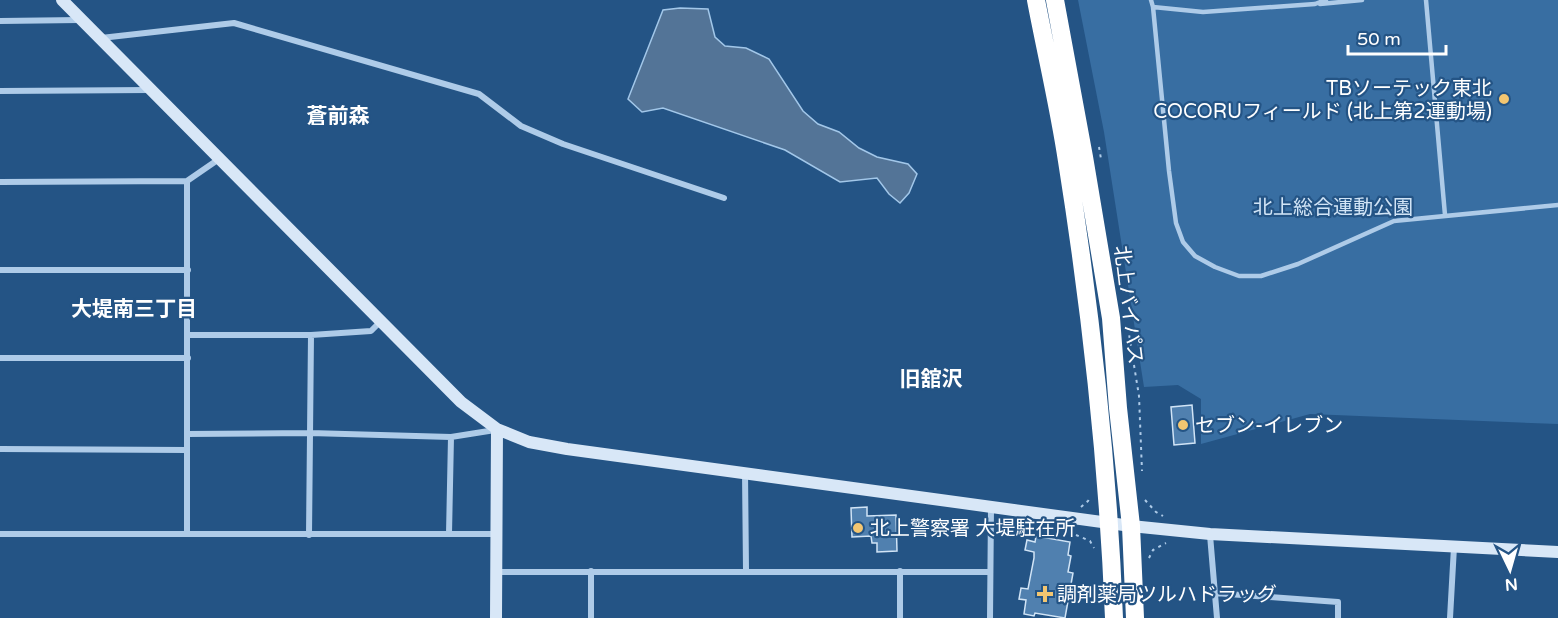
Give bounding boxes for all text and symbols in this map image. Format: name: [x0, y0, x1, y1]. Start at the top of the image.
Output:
scale bar: [1348, 18, 1446, 56]
text: 50 m: [1357, 28, 1401, 50]
place label: TBソーテック東北 COCORUフィールド (北上第2運動場): [1153, 77, 1492, 124]
marker: TBソーテック東北 COCORUフィールド (北上第2運動場): [1497, 92, 1511, 106]
district label: 蒼前森: [307, 104, 370, 129]
park label: 北上総合運動公園: [1253, 196, 1413, 220]
street label: 北上バイパス: [1109, 244, 1147, 366]
district label: 大堤南三丁目: [71, 297, 197, 322]
district label: 旧舘沢: [900, 367, 963, 392]
place label: セブン-イレブン: [1195, 414, 1343, 438]
marker: セブン-イレブン: [1176, 418, 1190, 432]
place label: 北上警察署 大堤駐在所: [870, 517, 1075, 541]
marker: 北上警察署 大堤駐在所: [851, 521, 865, 535]
north arrow: [1480, 540, 1540, 600]
text: N: [1504, 573, 1518, 594]
place label: 調剤薬局ツルハドラッグ: [1057, 583, 1277, 607]
marker: 調剤薬局ツルハドラッグ: [1038, 587, 1052, 601]

